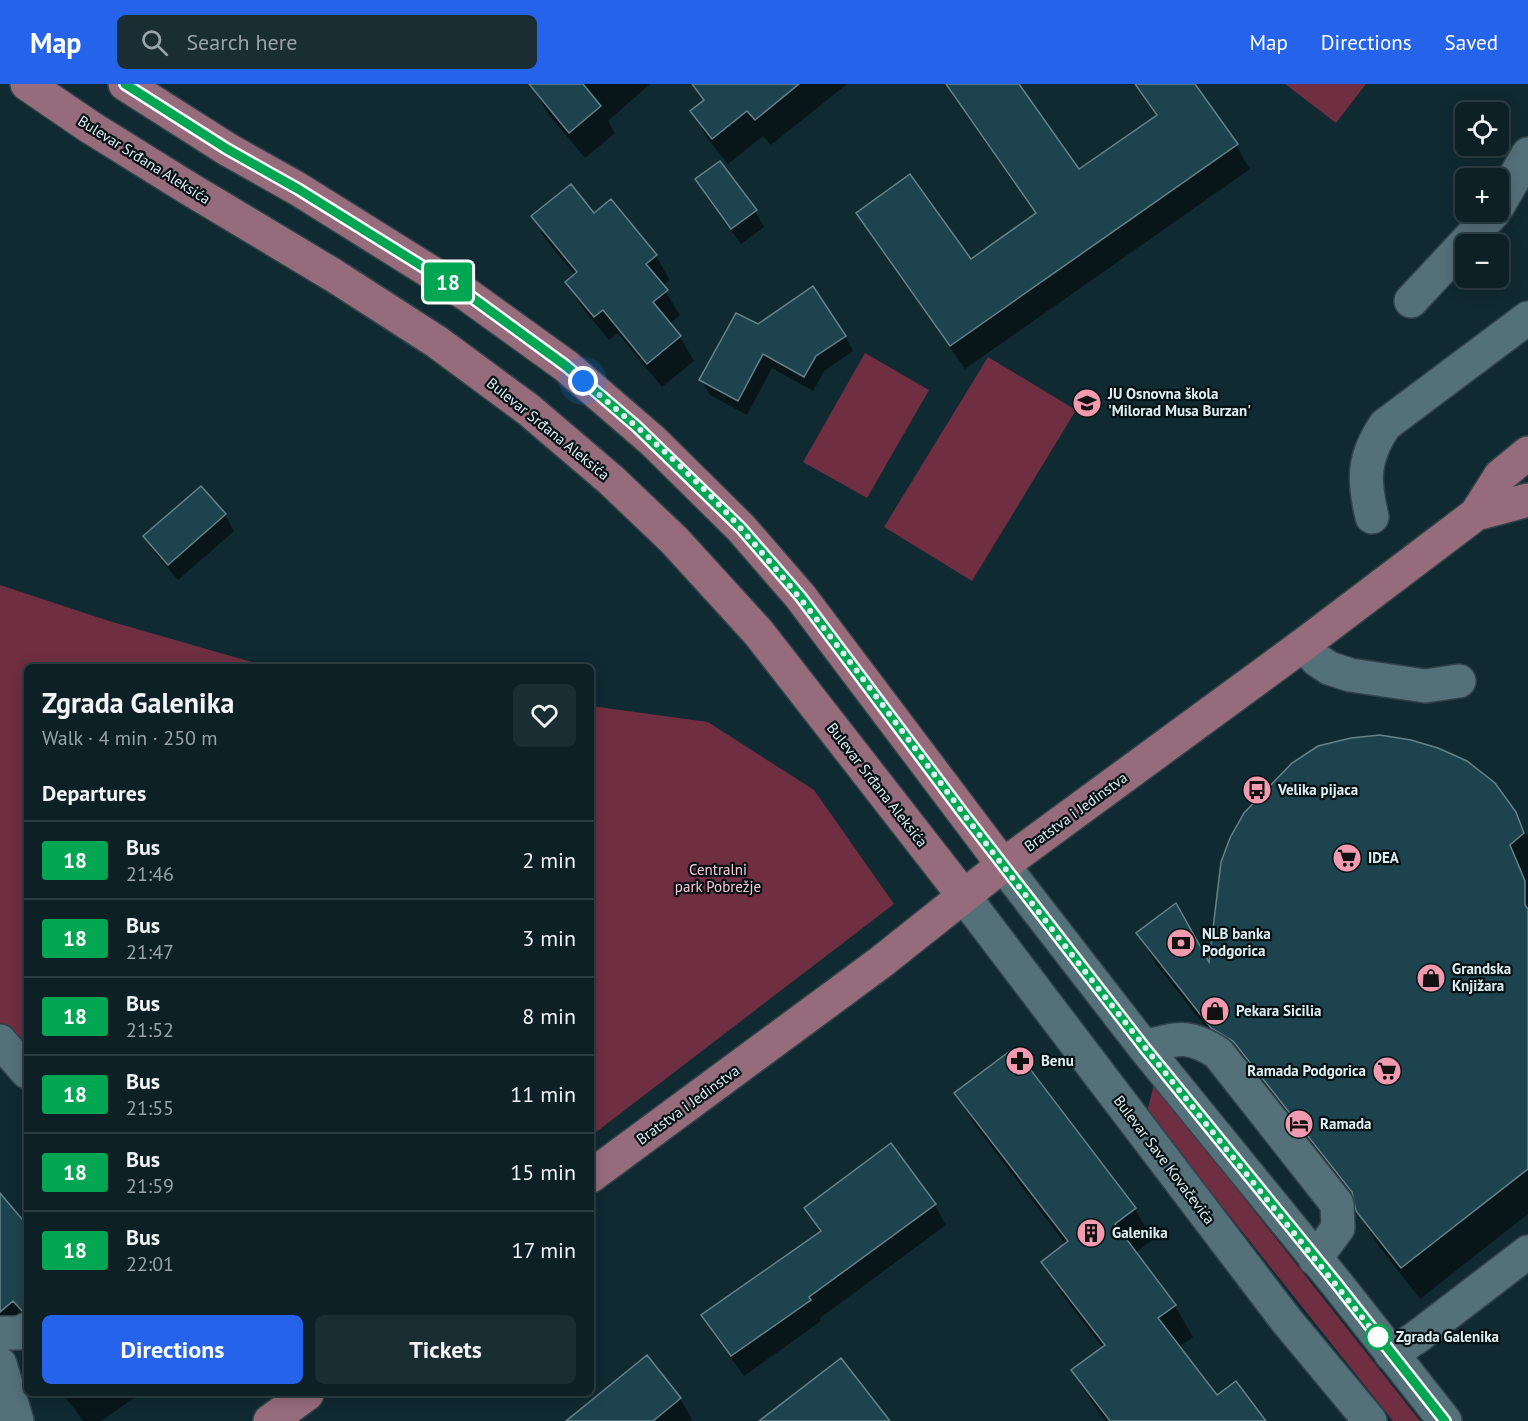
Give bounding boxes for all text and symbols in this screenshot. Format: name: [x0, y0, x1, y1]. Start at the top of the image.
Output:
search box: [117, 15, 537, 69]
text: Map: [30, 24, 81, 61]
icon: search: [138, 26, 171, 59]
text: Search here: [186, 28, 297, 56]
text: Map: [1249, 29, 1288, 56]
text: Directions: [1321, 29, 1412, 56]
text: Saved: [1445, 29, 1498, 56]
map controls: [1455, 102, 1509, 288]
button: locate: [1455, 102, 1509, 156]
street label: Bulevar Srđana Aleksića: [75, 111, 214, 208]
button: +: [1455, 168, 1509, 222]
button: −: [1455, 234, 1509, 288]
line badge: 18: [421, 262, 475, 302]
text: 18: [436, 269, 460, 296]
your location: [568, 366, 598, 396]
street label: Bulevar Srđana Aleksića: [483, 373, 614, 484]
place label: JU Osnovna škola 'Milorad Musa Burzan': [1107, 384, 1251, 420]
school or university icon: JU Osnovna škola 'Milorad Musa Burzan': [1071, 387, 1103, 419]
text: Zgrada Galenika: [42, 684, 234, 721]
button: heart: [513, 684, 576, 747]
street label: Bulevar Srđana Aleksića: [823, 719, 932, 851]
text: Walk · 4 min · 250 m: [42, 725, 218, 751]
street label: Bratstva i Jedinstva: [1020, 768, 1131, 855]
bus stop icon: Velika pijaca: [1241, 774, 1273, 806]
text: Departures: [42, 779, 146, 807]
place label: Velika pijaca: [1277, 780, 1358, 799]
text: Bus: [126, 833, 160, 861]
supermarket icon: IDEA: [1331, 842, 1363, 874]
text: 2 min: [522, 846, 576, 874]
text: 18: [63, 847, 87, 874]
place label: IDEA: [1368, 848, 1400, 867]
park label: Centralni park Pobrežje: [675, 860, 761, 896]
text: 21:46: [126, 861, 174, 887]
text: Bus: [126, 911, 160, 939]
text: 3 min: [522, 924, 576, 952]
place label: NLB banka Podgorica: [1202, 924, 1271, 960]
text: 18: [63, 925, 87, 952]
bank icon: NLB banka Podgorica: [1165, 927, 1197, 959]
text: 21:47: [126, 939, 174, 965]
place label: Grandska Knjižara: [1452, 959, 1511, 995]
shop icon: Grandska Knjižara: [1415, 962, 1447, 994]
text: Bus: [126, 989, 160, 1017]
shop icon: Pekara Sicilia: [1199, 995, 1231, 1027]
place label: Pekara Sicilia: [1236, 1001, 1321, 1020]
text: 8 min: [522, 1002, 576, 1030]
text: 18: [63, 1003, 87, 1030]
text: 21:52: [126, 1017, 174, 1043]
pharmacy icon: Benu: [1004, 1045, 1036, 1077]
place label: Benu: [1041, 1051, 1074, 1070]
supermarket icon: Ramada Podgorica: [1371, 1055, 1403, 1087]
street label: Bratstva i Jedinstva: [632, 1061, 743, 1148]
place label: Ramada Podgorica: [1247, 1061, 1366, 1080]
text: Bus: [126, 1067, 160, 1095]
text: 11 min: [510, 1080, 576, 1108]
text: 18: [63, 1081, 87, 1108]
street label: Bulevar Save Kovačevića: [1110, 1091, 1219, 1228]
text: 21:55: [126, 1095, 174, 1121]
hotel icon: Ramada: [1283, 1108, 1315, 1140]
place label: Ramada: [1320, 1114, 1372, 1133]
text: Bus: [126, 1145, 160, 1173]
text: 15 min: [510, 1158, 576, 1186]
text: 18: [63, 1159, 87, 1186]
text: 21:59: [126, 1173, 174, 1199]
building icon: Galenika: [1075, 1217, 1107, 1249]
text: Bus: [126, 1223, 160, 1251]
place label: Galenika: [1112, 1223, 1168, 1242]
text: 17 min: [512, 1236, 576, 1264]
text: 18: [63, 1237, 87, 1264]
text: 22:01: [126, 1251, 174, 1277]
button: Directions: [42, 1315, 303, 1384]
button: Tickets: [315, 1315, 576, 1384]
marker: Zgrada Galenika: [1365, 1324, 1391, 1350]
place label: Zgrada Galenika: [1396, 1327, 1499, 1346]

